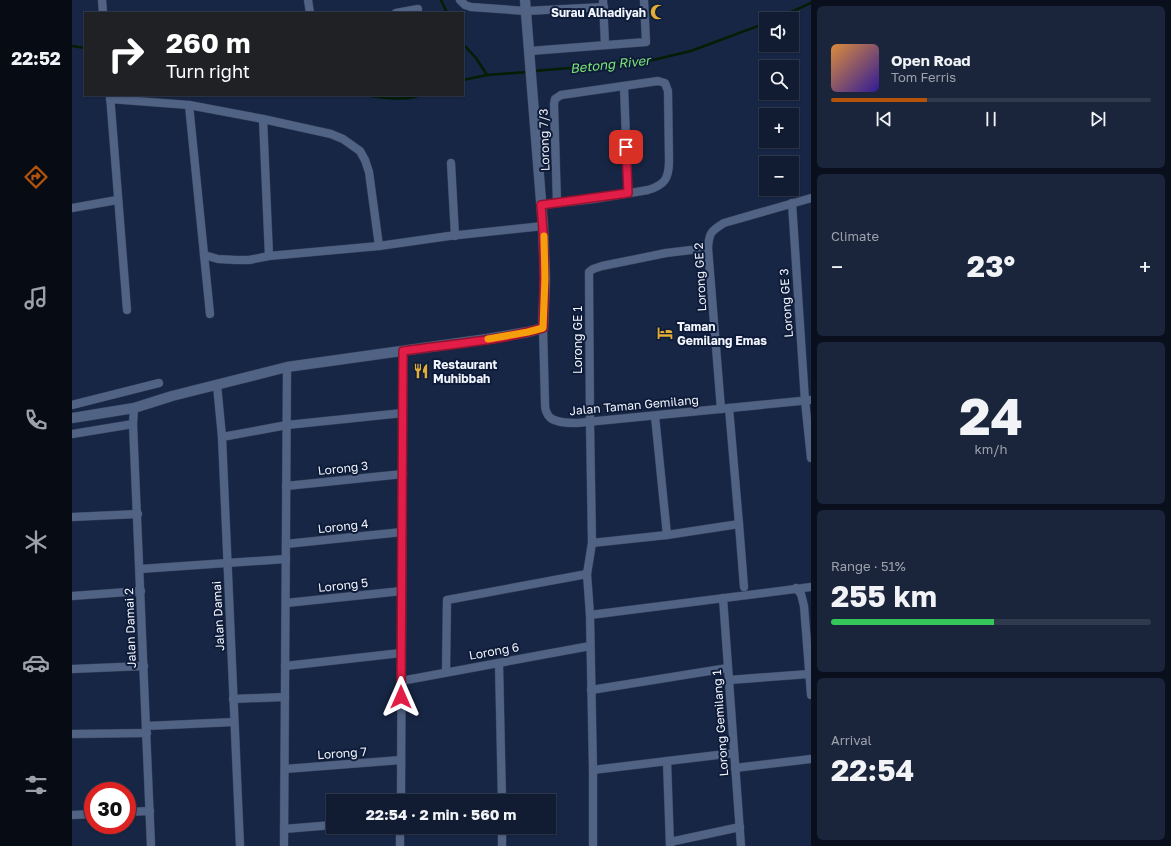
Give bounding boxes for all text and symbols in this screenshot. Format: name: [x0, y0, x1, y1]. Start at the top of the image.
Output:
mosque icon: Surau Alhadiyah: [649, 3, 667, 21]
place label: Surau Alhadiyah: [551, 5, 646, 20]
map controls: [759, 12, 799, 196]
button: sound: [759, 12, 799, 52]
text: 260 m: [166, 26, 251, 59]
icon: right: [100, 28, 152, 80]
text: 22:52: [11, 47, 61, 69]
text: Open Road: [891, 51, 971, 69]
water label: Betong River: [569, 52, 653, 76]
text: Turn right: [166, 60, 250, 82]
button: search: [759, 60, 799, 100]
text: Tom Ferris: [891, 69, 956, 85]
street label: Lorong 7/3: [535, 108, 553, 172]
button: +: [759, 108, 799, 148]
icon: previous: [873, 108, 895, 130]
icon: pause: [980, 108, 1002, 130]
icon: next: [1087, 108, 1109, 130]
pin: [609, 130, 643, 164]
icon: arrive: [615, 136, 637, 158]
button: −: [759, 156, 799, 196]
icon: directions: [22, 163, 50, 191]
text: Climate: [831, 228, 879, 244]
street label: Lorong GE 2: [691, 242, 709, 312]
text: 23°: [967, 248, 1015, 284]
text: −: [831, 253, 843, 280]
text: +: [1139, 253, 1151, 280]
street label: Lorong GE 3: [776, 268, 796, 338]
icon: music: [22, 284, 50, 312]
street label: Lorong GE 1: [570, 306, 585, 374]
place label: Taman Gemilang Emas: [677, 319, 767, 348]
hotel icon: Taman Gemilang Emas: [656, 324, 674, 342]
place label: Restaurant Muhibbah: [433, 357, 498, 386]
restaurant icon: Restaurant Muhibbah: [412, 362, 430, 380]
text: 24: [959, 384, 1023, 446]
street label: Jalan Taman Gemilang: [569, 392, 699, 418]
icon: phone: [22, 406, 50, 434]
text: km/h: [974, 441, 1008, 457]
street label: Lorong 3: [317, 458, 369, 478]
street label: Lorong 4: [317, 516, 369, 536]
icon: climate: [22, 528, 50, 556]
text: Range · 51%: [831, 558, 906, 574]
street label: Lorong 5: [317, 575, 369, 595]
text: 255 km: [831, 578, 937, 614]
street label: Jalan Damai: [209, 581, 227, 651]
street label: Jalan Damai 2: [121, 588, 139, 668]
street label: Lorong 6: [468, 639, 520, 663]
icon: car: [22, 649, 50, 677]
street label: Lorong Gemilang 1: [709, 669, 731, 777]
position arrow: [380, 676, 422, 718]
text: Arrival: [831, 732, 872, 748]
street label: Lorong 7: [317, 744, 367, 762]
text: 22:54: [831, 752, 914, 788]
icon: filters: [22, 771, 50, 799]
speed limit sign: 30: [84, 782, 136, 834]
text: 22:54 · 2 min · 560 m: [366, 805, 516, 823]

